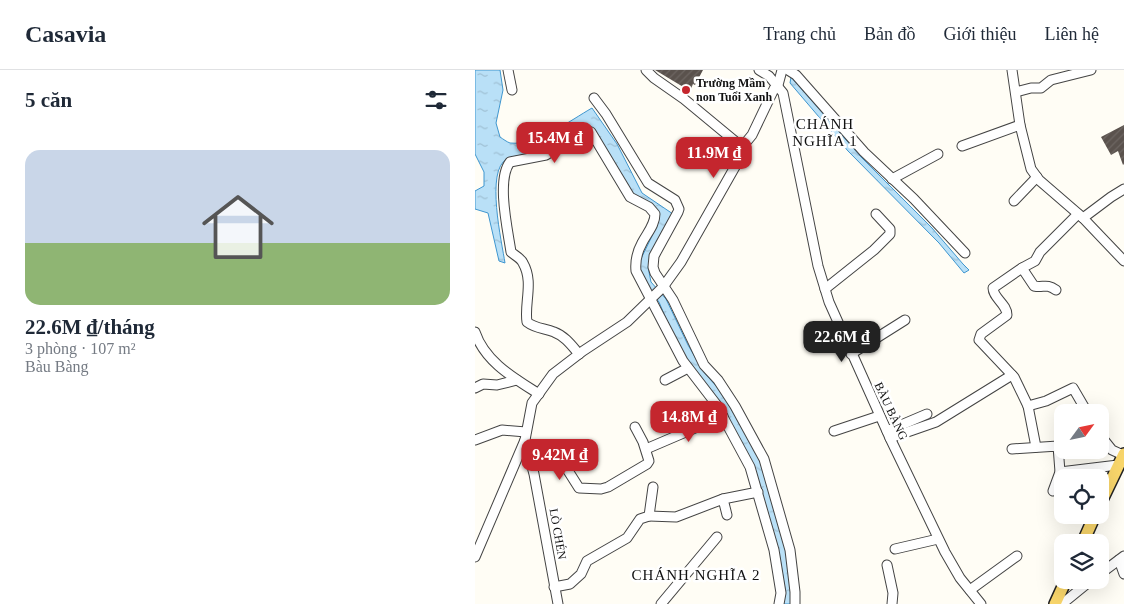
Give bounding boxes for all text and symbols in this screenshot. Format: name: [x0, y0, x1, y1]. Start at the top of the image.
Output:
text: Casavia: [25, 21, 106, 47]
text: Trang chủ: [763, 24, 836, 44]
text: Bản đồ: [864, 24, 916, 44]
text: Giới thiệu: [944, 24, 1017, 44]
text: Liên hệ: [1045, 24, 1099, 44]
place label: Trường Mầm non Tuổi Xanh: [696, 76, 772, 104]
marker: Trường Mầm non Tuổi Xanh: [680, 84, 692, 96]
icon: filters: [422, 86, 450, 114]
text: 5 căn: [25, 88, 72, 112]
district label: CHÁNH NGHĨA 1: [792, 116, 858, 149]
pin: 15.4M ₫: [509, 122, 601, 164]
text: 15.4M ₫: [527, 129, 583, 146]
pin: 11.9M ₫: [668, 136, 760, 179]
text: 11.9M ₫: [687, 144, 741, 161]
icon: home: [193, 182, 283, 272]
text: 22.6M ₫/tháng: [25, 315, 155, 339]
pin: 22.6M ₫: [796, 320, 888, 363]
text: 22.6M ₫: [814, 328, 870, 345]
text: 3 phòng · 107 m²: [25, 340, 136, 357]
text: Bàu Bàng: [25, 358, 89, 375]
street label: BÀU BÀNG: [871, 380, 911, 443]
pin: 14.8M ₫: [643, 400, 735, 443]
north arrow: [1054, 404, 1109, 459]
map controls: [1054, 404, 1109, 589]
text: 14.8M ₫: [661, 408, 717, 425]
pin: 9.42M ₫: [514, 438, 606, 481]
text: 9.42M ₫: [532, 446, 588, 463]
button: locate: [1054, 469, 1109, 524]
street label: LÒ CHÉN: [547, 507, 569, 561]
button: layers: [1054, 534, 1109, 589]
district label: CHÁNH NGHĨA 2: [632, 567, 760, 583]

